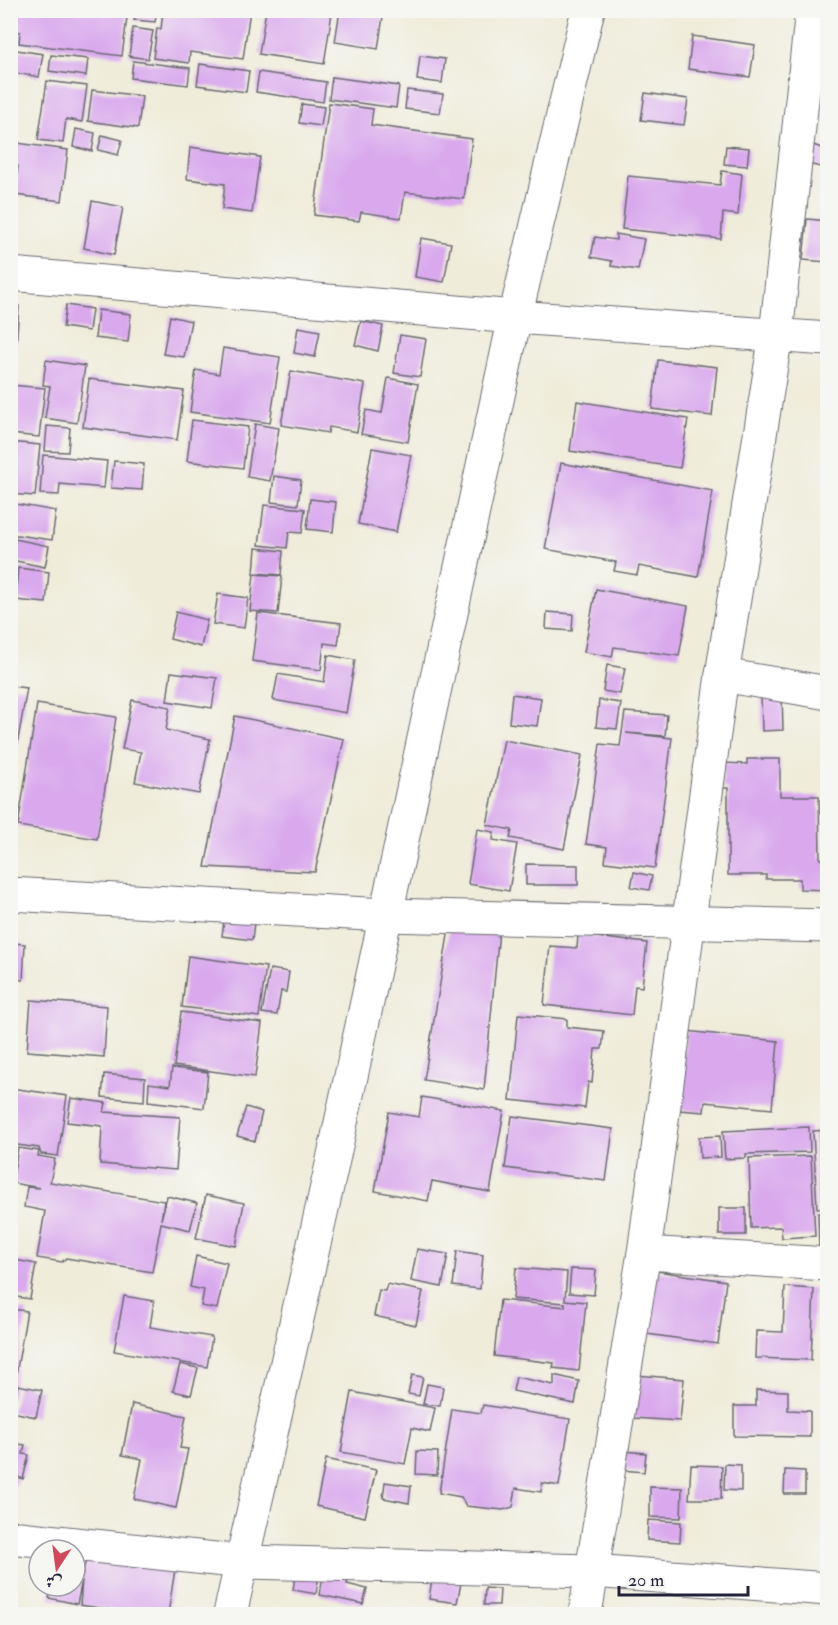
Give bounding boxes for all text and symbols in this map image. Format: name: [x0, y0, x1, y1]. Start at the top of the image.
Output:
north arrow: [27, 1538, 87, 1598]
scale bar: [619, 1559, 748, 1597]
text: 20 m: [628, 1569, 664, 1592]
text: ش: [44, 1570, 64, 1593]

